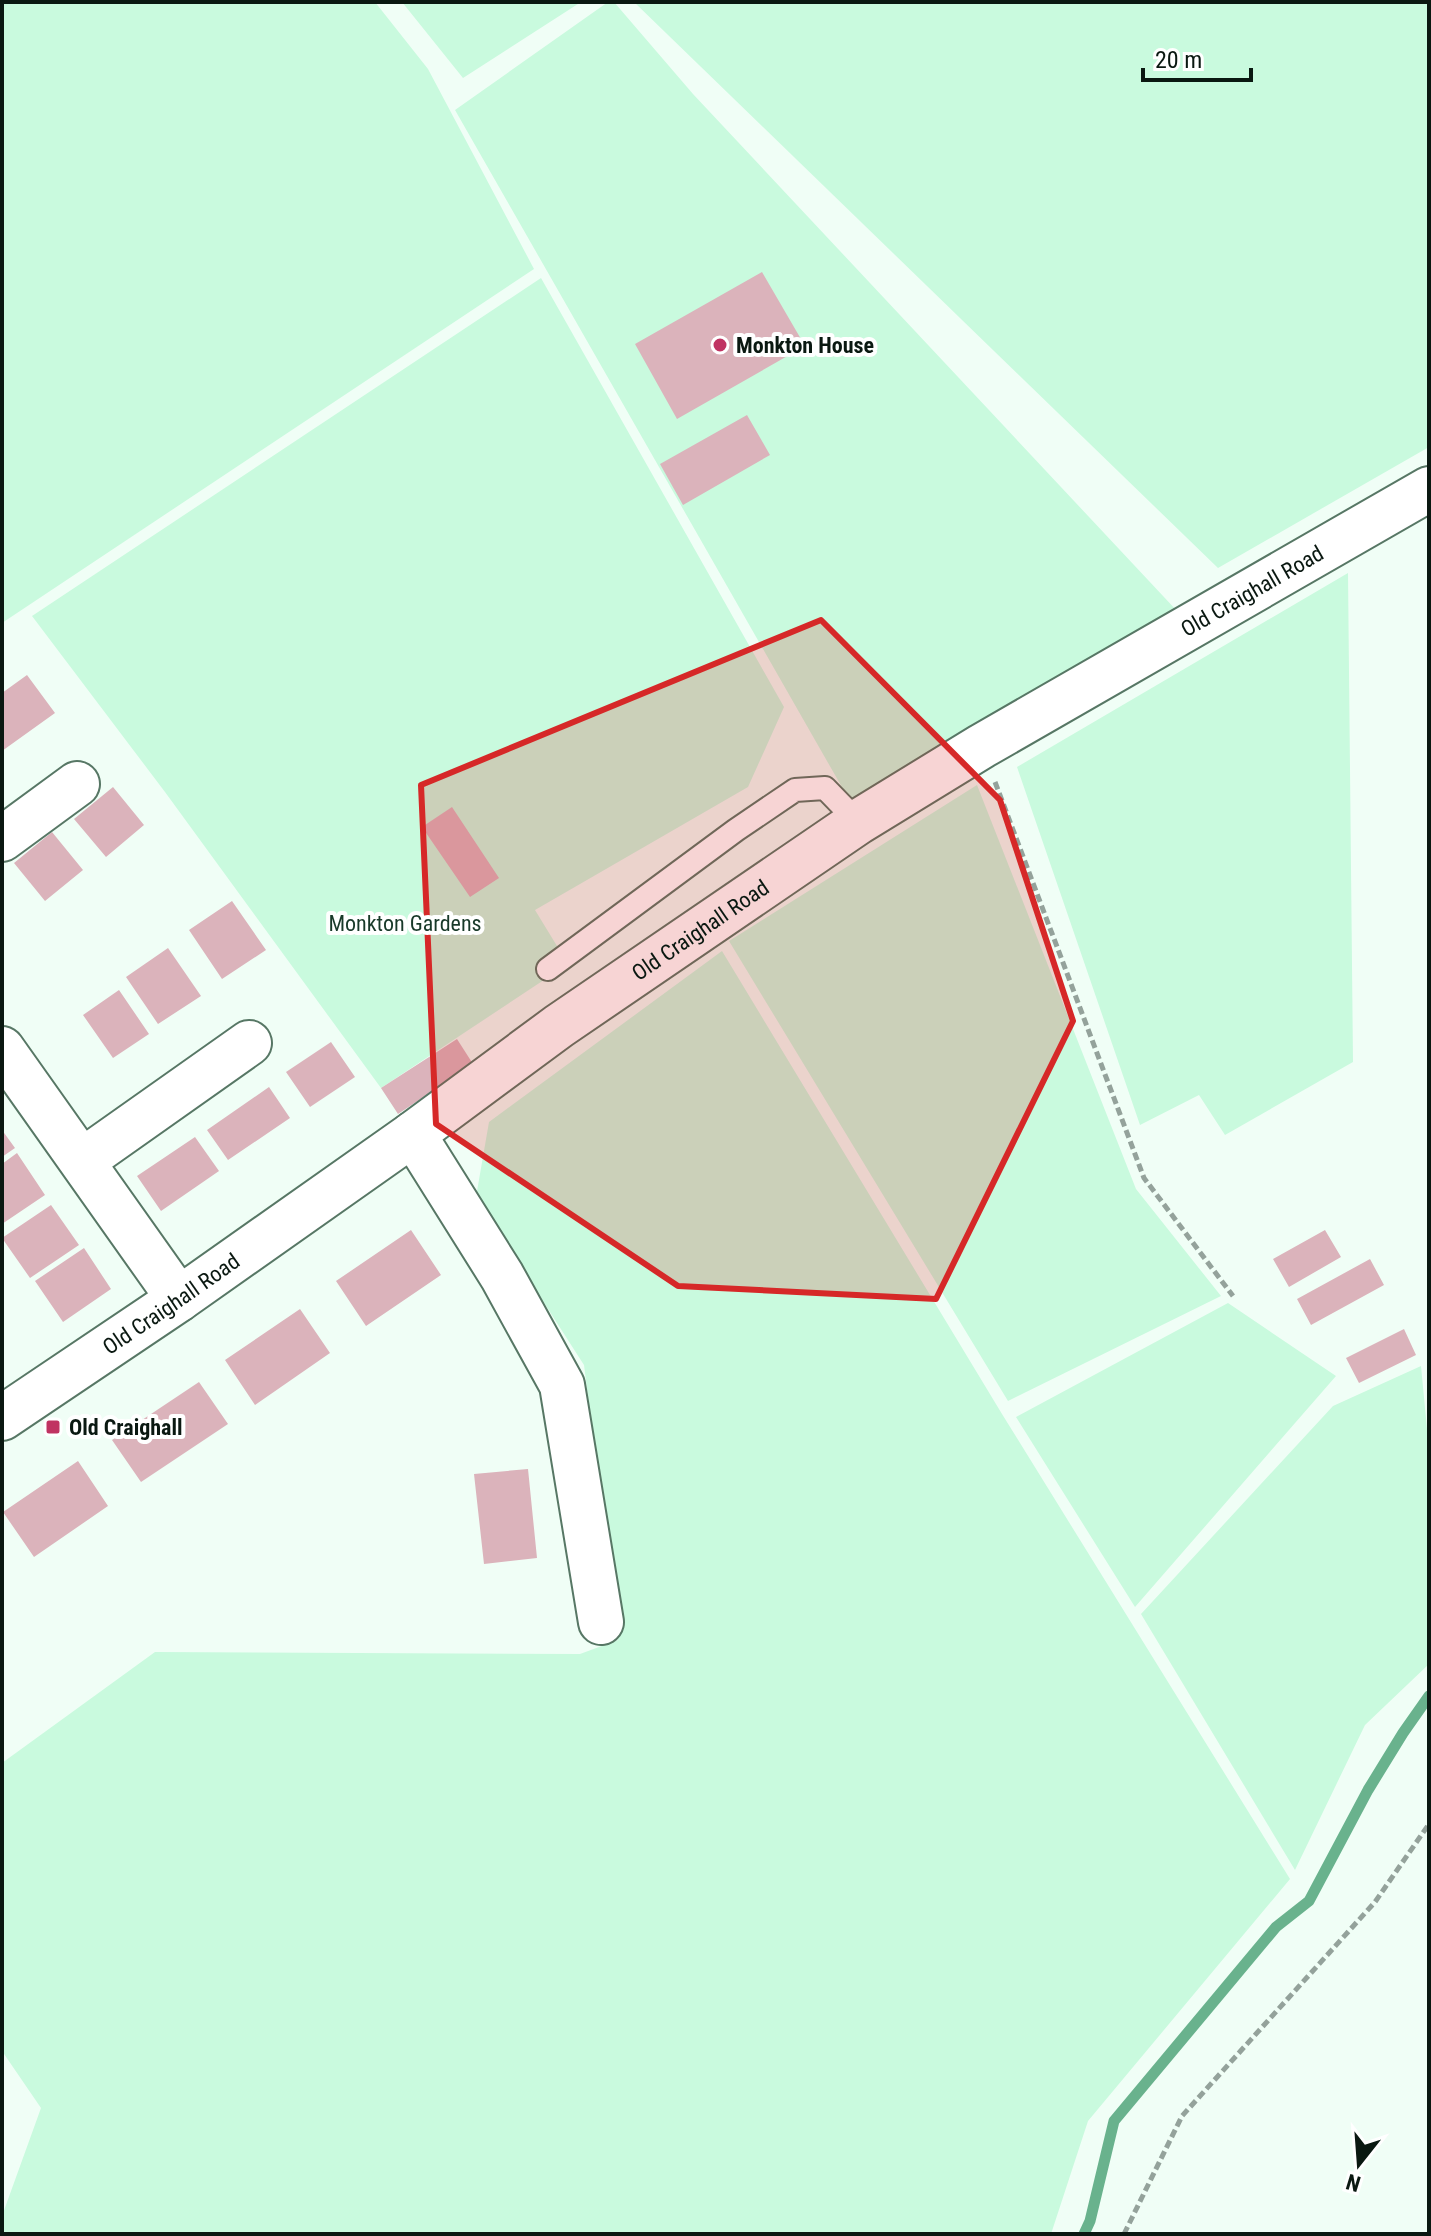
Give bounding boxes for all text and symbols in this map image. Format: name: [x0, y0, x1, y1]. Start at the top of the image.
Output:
scale bar: [1143, 32, 1251, 82]
text: 20 m: [1155, 46, 1202, 74]
place label: Monkton House: [736, 333, 874, 358]
marker: Monkton House: [711, 336, 729, 354]
street label: Old Craighall Road: [1176, 540, 1328, 642]
street label: Old Craighall Road: [627, 874, 773, 985]
park label: Monkton Gardens: [328, 911, 482, 936]
street label: Old Craighall Road: [98, 1248, 244, 1359]
place label: Old Craighall: [69, 1415, 183, 1440]
marker: Old Craighall: [44, 1418, 62, 1436]
north arrow: [1319, 2124, 1399, 2204]
text: N: [1343, 2169, 1363, 2197]

